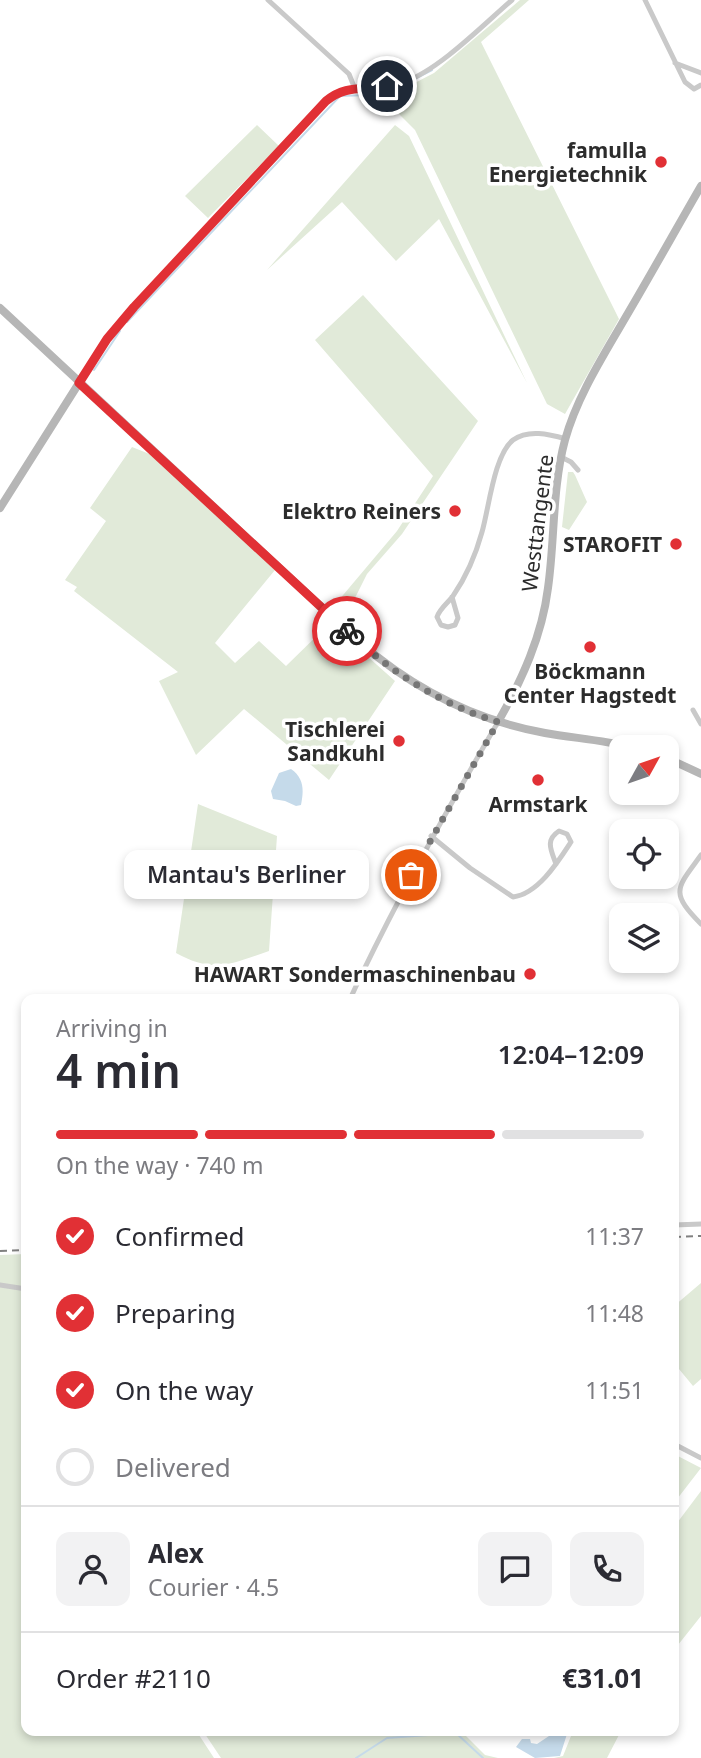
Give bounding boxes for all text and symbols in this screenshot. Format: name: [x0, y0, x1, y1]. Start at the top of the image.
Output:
pin: [357, 56, 417, 116]
icon: home: [368, 67, 406, 105]
place label: famulla Energietechnik: [489, 136, 648, 188]
marker: famulla Energietechnik: [653, 154, 669, 170]
street label: Westtangente: [515, 453, 559, 593]
place label: Elektro Reiners: [282, 497, 441, 525]
marker: Elektro Reiners: [447, 503, 463, 519]
place label: STAROFIT: [563, 530, 662, 558]
marker: STAROFIT: [668, 536, 684, 552]
courier: [312, 596, 382, 666]
icon: bike: [328, 612, 366, 650]
marker: Böckmann Center Hagstedt: [582, 639, 598, 655]
place label: Böckmann Center Hagstedt: [504, 657, 676, 709]
place label: Tischlerei Sandkuhl: [285, 715, 385, 767]
marker: Tischlerei Sandkuhl: [391, 733, 407, 749]
north arrow: [609, 735, 679, 805]
map controls: [609, 735, 679, 973]
marker: Armstark: [530, 772, 546, 788]
place label: Armstark: [488, 790, 588, 818]
button: locate: [609, 819, 679, 889]
pin: [381, 845, 441, 905]
callout: Mantau's Berliner: [124, 850, 369, 900]
icon: bag: [392, 856, 430, 894]
text: Mantau's Berliner: [147, 858, 346, 890]
button: layers: [609, 903, 679, 973]
place label: HAWART Sondermaschinenbau: [194, 960, 516, 988]
marker: HAWART Sondermaschinenbau: [522, 966, 538, 982]
text: Arriving in: [56, 1012, 168, 1044]
text: 12:04–12:09: [498, 1036, 644, 1072]
text: 4 min: [56, 1039, 181, 1101]
text: On the way · 740 m: [56, 1149, 263, 1181]
icon: check: [56, 1217, 94, 1255]
text: Confirmed: [115, 1218, 245, 1254]
text: 11:37: [585, 1220, 644, 1252]
icon: check: [56, 1294, 94, 1332]
text: Preparing: [115, 1295, 236, 1331]
text: 11:48: [585, 1297, 644, 1329]
icon: check: [56, 1371, 94, 1409]
text: On the way: [115, 1372, 253, 1408]
text: 11:51: [585, 1374, 644, 1406]
text: Delivered: [115, 1449, 231, 1485]
button: person: [56, 1532, 130, 1606]
button: chat: [478, 1532, 552, 1606]
button: phone: [570, 1532, 644, 1606]
text: Alex: [148, 1535, 204, 1571]
text: Courier · 4.5: [148, 1571, 279, 1603]
text: Order #2110: [56, 1660, 211, 1696]
text: €31.01: [562, 1660, 644, 1696]

